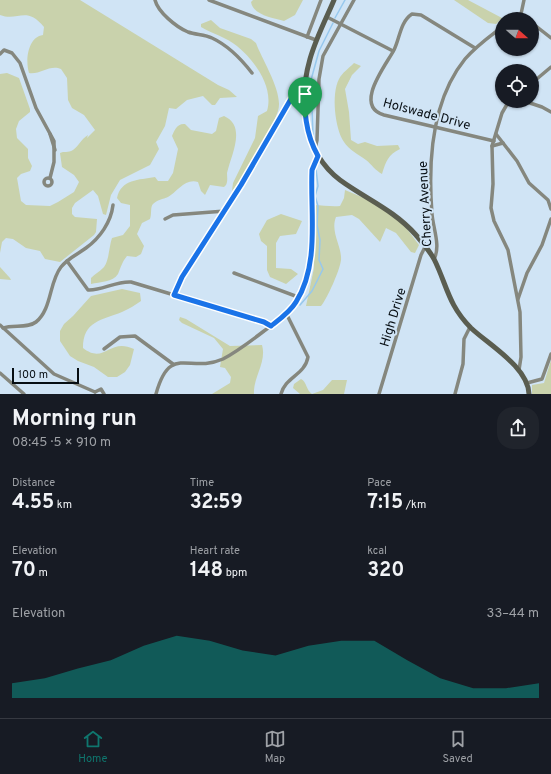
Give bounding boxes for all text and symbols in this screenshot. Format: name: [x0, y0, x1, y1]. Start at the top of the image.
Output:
north arrow: [495, 12, 539, 56]
map controls: [495, 12, 539, 108]
button: locate: [495, 64, 539, 108]
pin: [288, 77, 322, 118]
icon: arrive: [294, 83, 316, 105]
street label: Holswade Drive: [381, 96, 472, 134]
street label: Cherry Avenue: [416, 160, 436, 247]
street label: High Drive: [377, 286, 410, 349]
scale bar: [12, 366, 79, 385]
text: 100 m: [18, 368, 48, 382]
text: Morning run: [12, 406, 137, 433]
button: share: [497, 407, 539, 449]
text: 08:45 · 5 × 910 m: [12, 435, 111, 451]
text: Distance: [12, 476, 55, 490]
text: Time: [190, 476, 214, 490]
text: Pace: [367, 476, 392, 490]
text: 4.55: [12, 490, 54, 516]
text: 32:59: [190, 490, 243, 516]
text: 7:15: [367, 490, 403, 516]
text: km: [54, 498, 72, 512]
text: /km: [403, 498, 426, 512]
text: Elevation: [12, 544, 57, 558]
text: Heart rate: [190, 544, 240, 558]
text: kcal: [367, 544, 387, 558]
text: 70: [12, 558, 36, 584]
text: 148: [190, 558, 223, 584]
text: 320: [367, 558, 404, 584]
text: m: [36, 566, 48, 580]
text: bpm: [223, 566, 247, 580]
text: Elevation: [12, 606, 65, 622]
text: 33–44 m: [487, 606, 539, 622]
tab: Home: [78, 728, 107, 766]
tab: Map: [264, 728, 286, 766]
tab: Saved: [443, 728, 473, 766]

